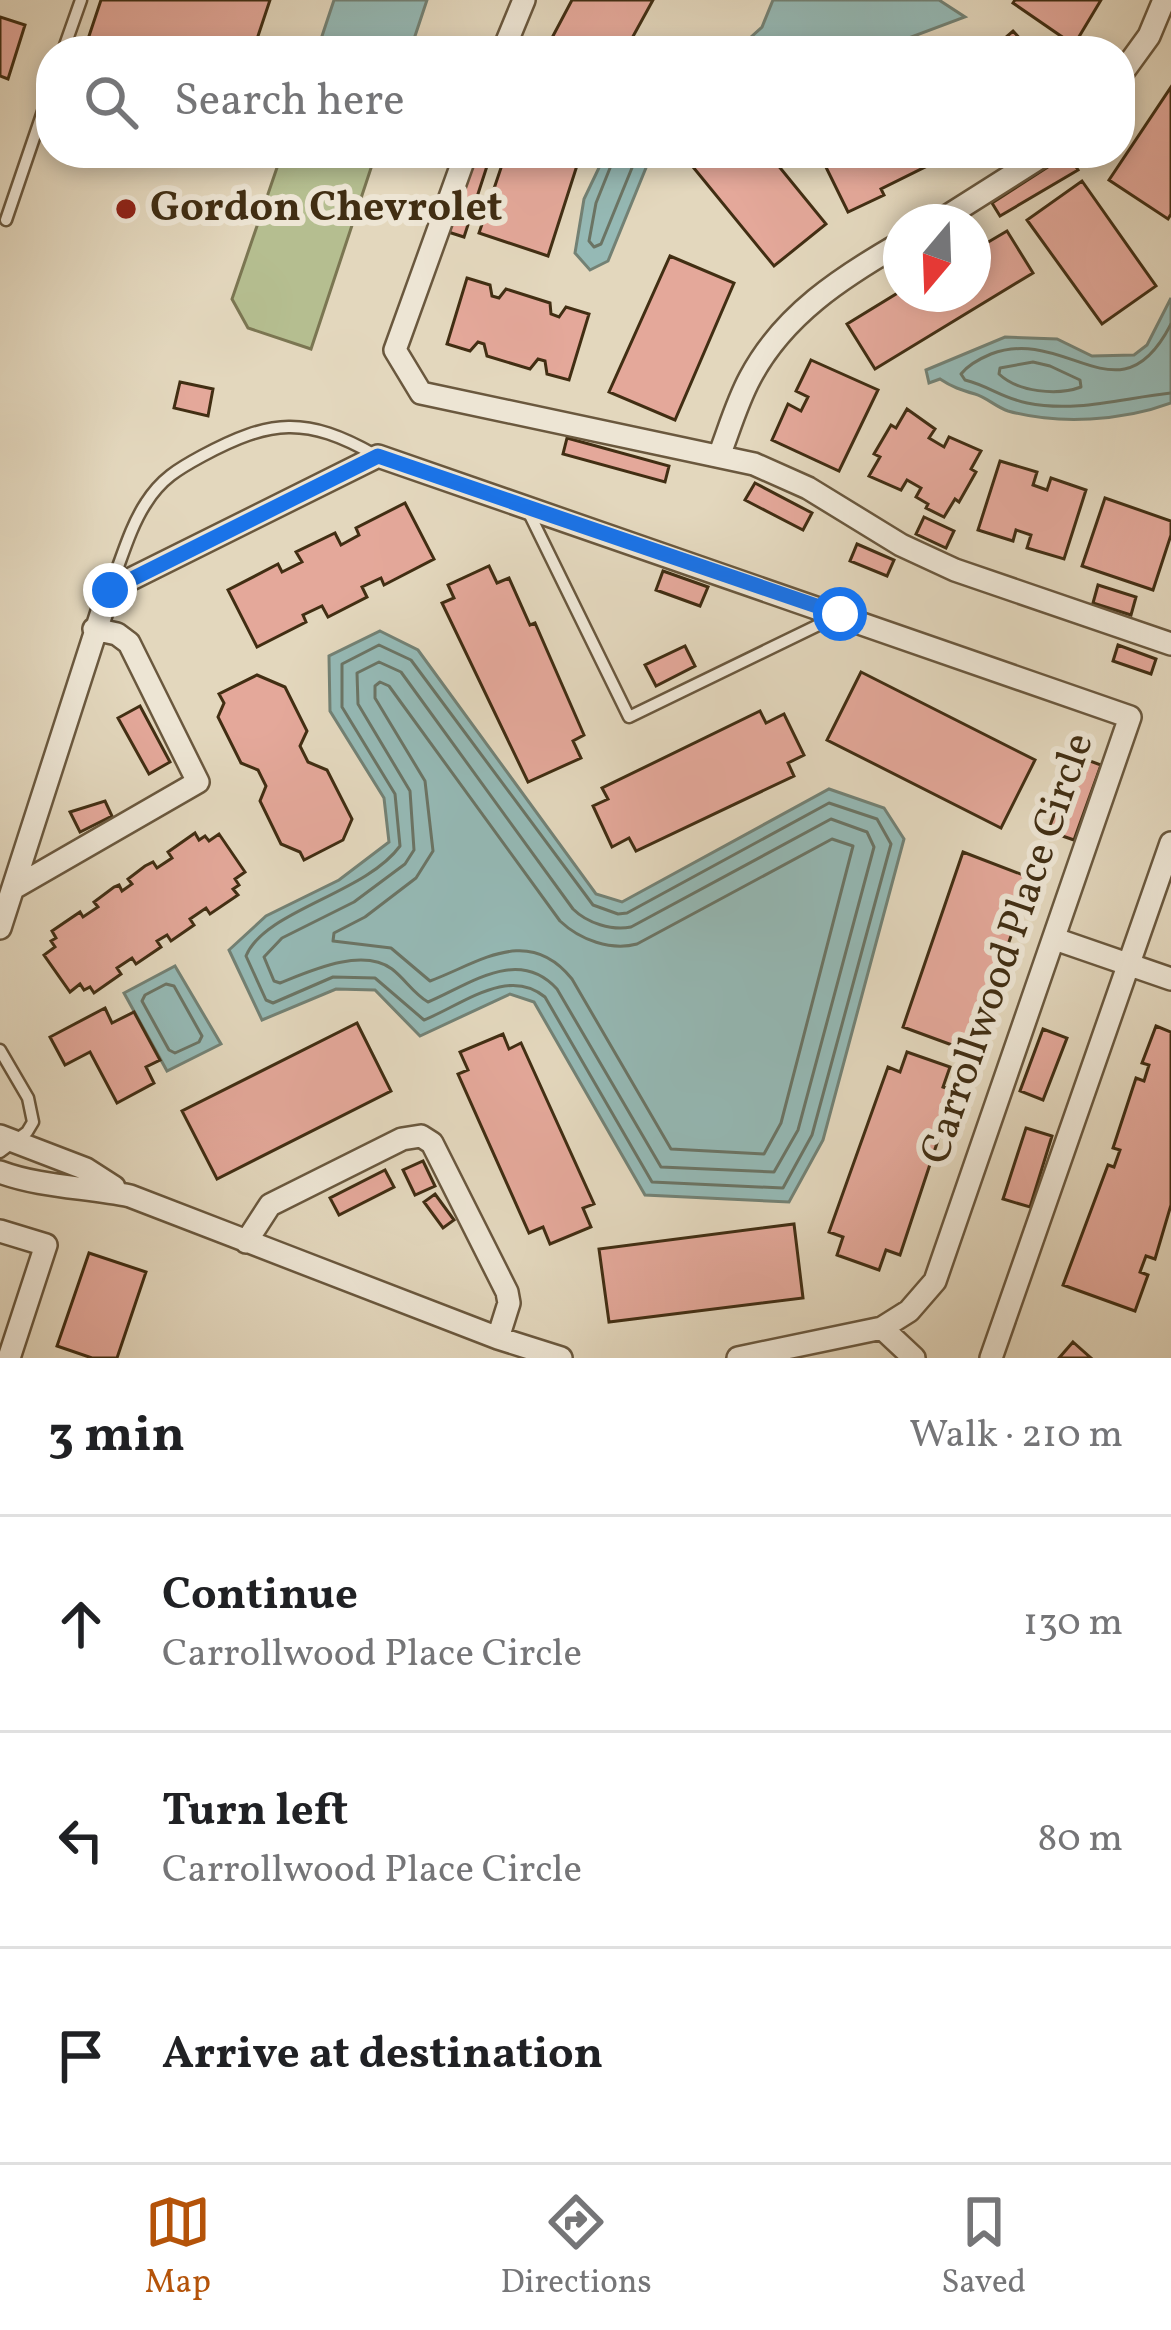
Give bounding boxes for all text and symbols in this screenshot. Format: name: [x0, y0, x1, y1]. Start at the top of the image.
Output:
search box: [36, 36, 1135, 168]
icon: search: [78, 69, 144, 135]
text: Search here: [174, 71, 405, 134]
place label: Gordon Chevrolet: [150, 180, 503, 239]
marker: Gordon Chevrolet: [113, 196, 139, 222]
north arrow: [883, 204, 991, 312]
route end: [83, 563, 137, 617]
route start: [813, 587, 867, 641]
street label: Carrollwood Place Circle: [907, 726, 1111, 1172]
text: 3 min: [48, 1401, 185, 1472]
text: Walk · 210 m: [909, 1409, 1123, 1463]
text: Continue: [162, 1565, 358, 1628]
icon: ahead: [48, 1591, 114, 1657]
text: 130 m: [1023, 1597, 1123, 1651]
text: Carrollwood Place Circle: [162, 1628, 582, 1682]
text: Turn left: [162, 1781, 348, 1844]
icon: left: [48, 1807, 114, 1873]
text: 80 m: [1037, 1813, 1123, 1867]
text: Carrollwood Place Circle: [162, 1844, 582, 1898]
icon: arrive: [48, 2023, 114, 2089]
text: Arrive at destination: [162, 2024, 603, 2087]
tab: Map: [145, 2189, 211, 2307]
tab: Directions: [500, 2189, 652, 2307]
tab: Saved: [941, 2189, 1026, 2307]

